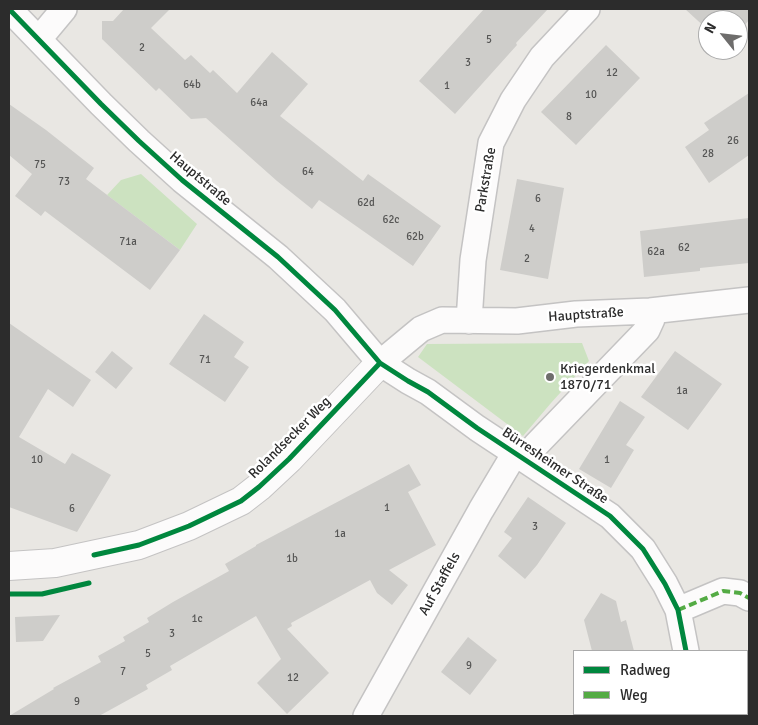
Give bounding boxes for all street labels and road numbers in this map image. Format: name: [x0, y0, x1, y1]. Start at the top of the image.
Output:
street label: Parkstraße: [472, 146, 500, 214]
street label: Hauptstraße: [166, 148, 234, 210]
street label: Hauptstraße: [548, 304, 624, 326]
street label: Rolandsecker Weg: [245, 393, 335, 483]
street label: Bürresheimer Straße: [499, 424, 611, 508]
street label: Auf Staffels: [416, 549, 464, 619]

